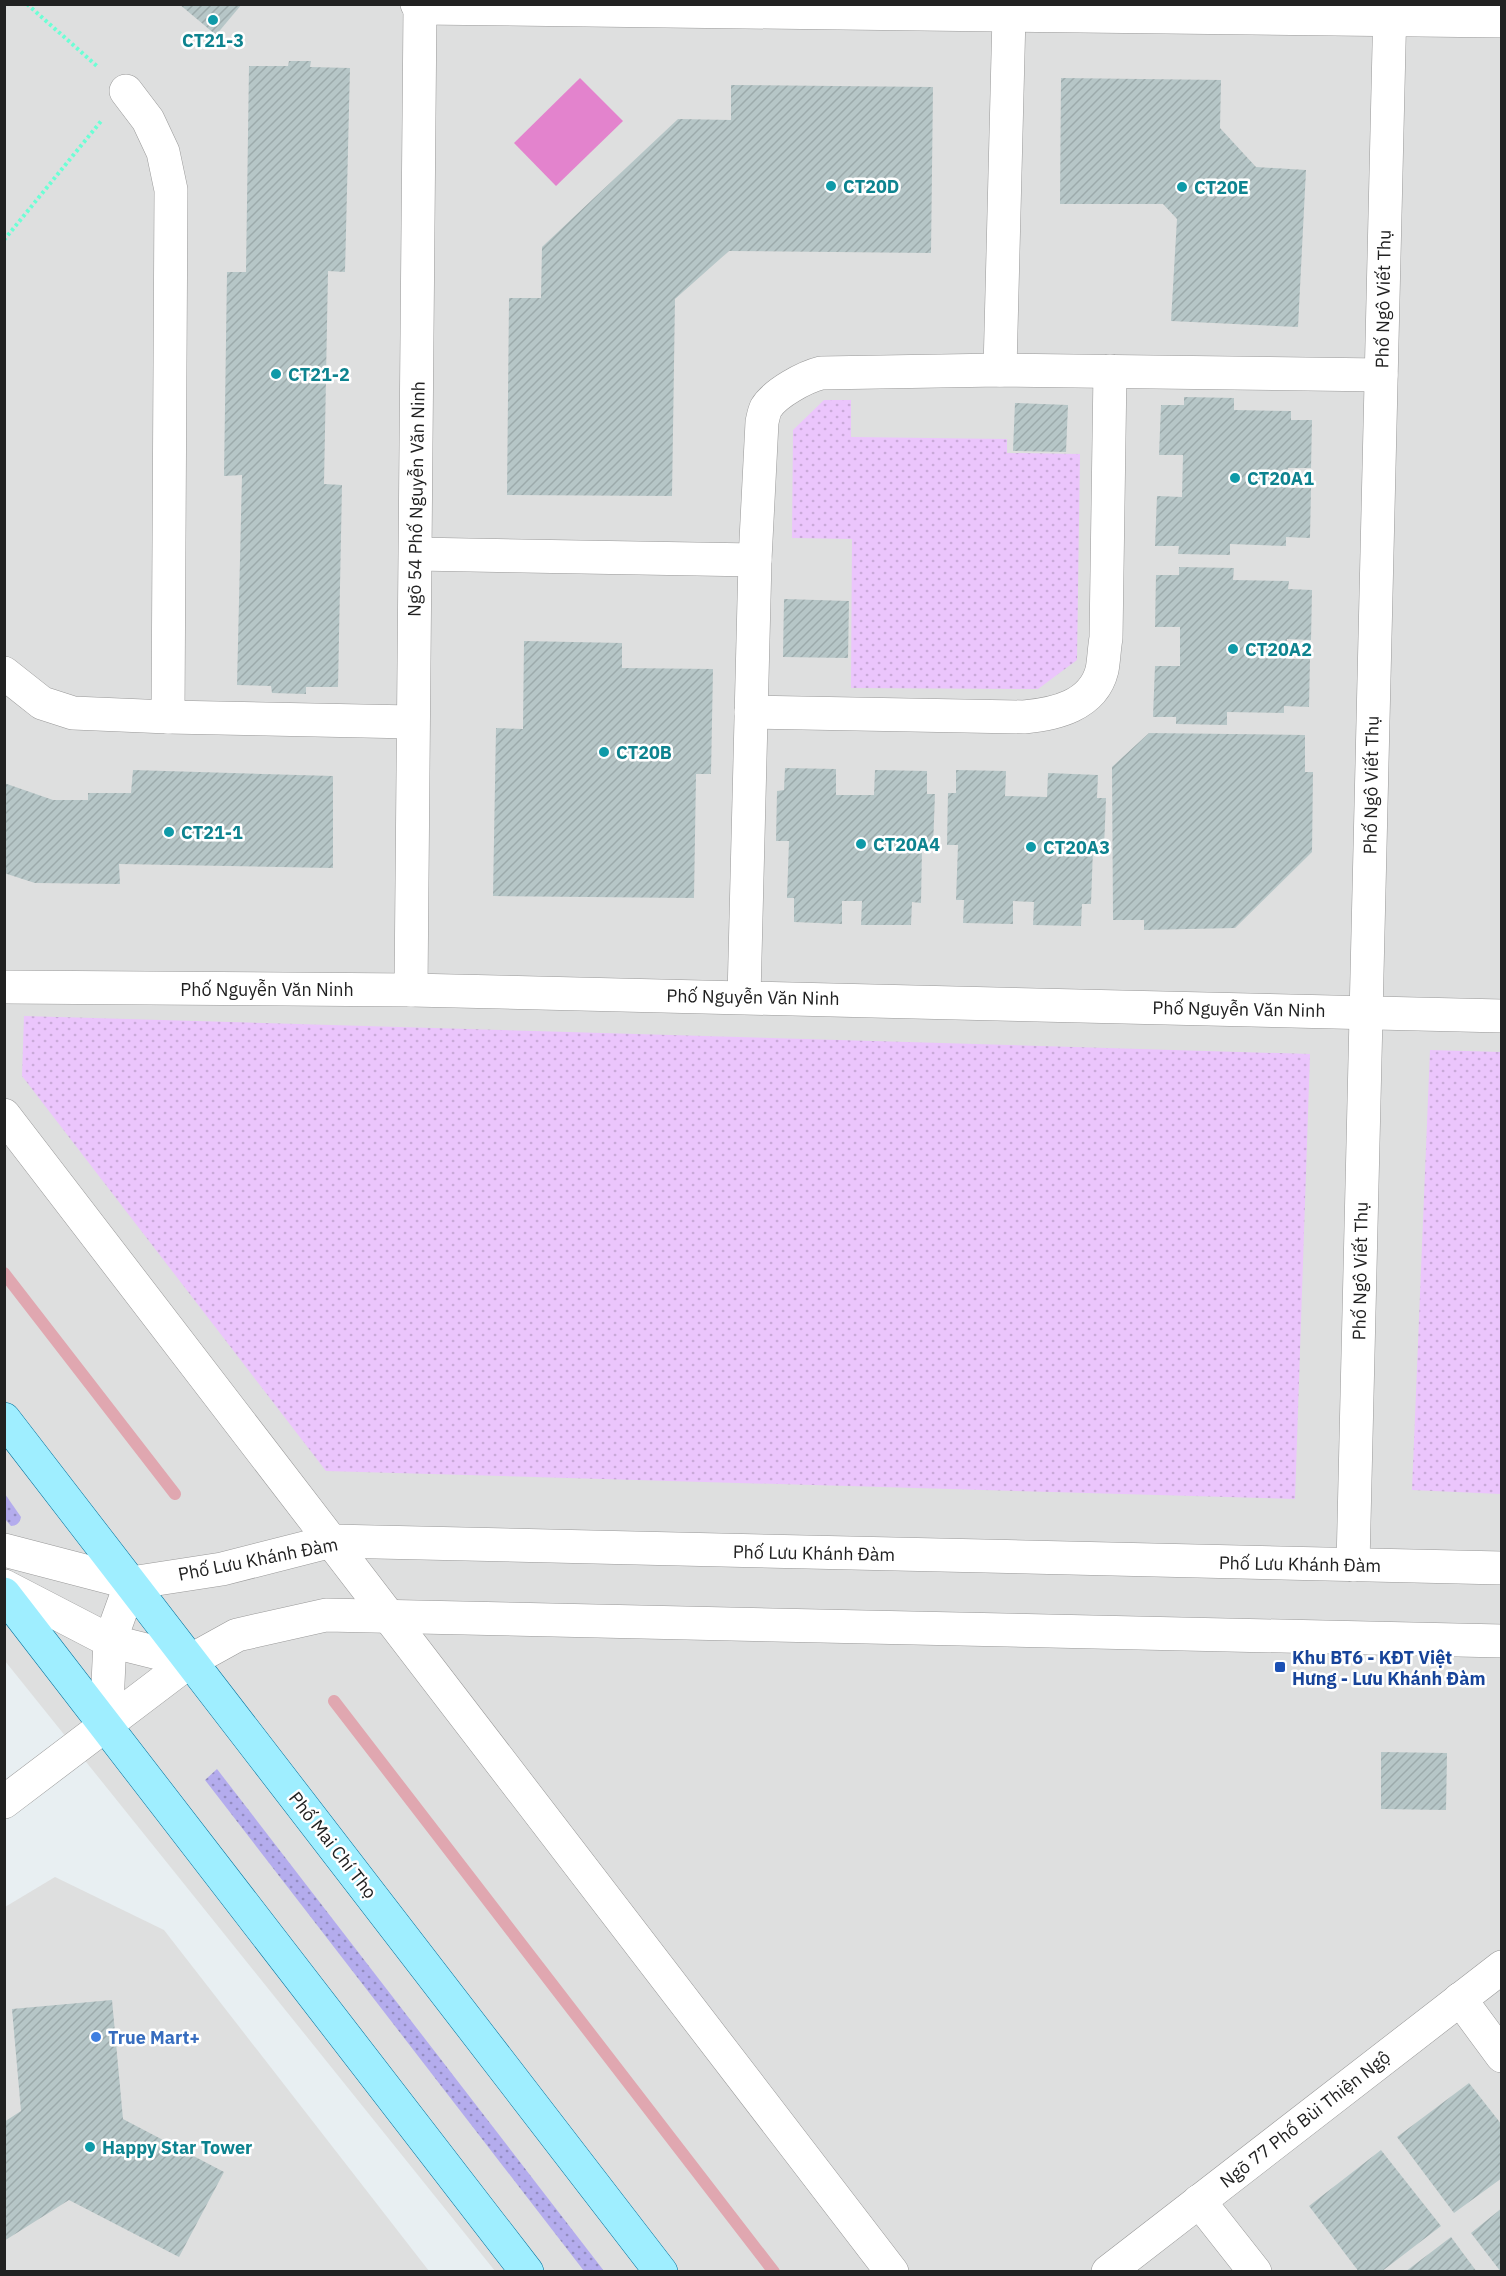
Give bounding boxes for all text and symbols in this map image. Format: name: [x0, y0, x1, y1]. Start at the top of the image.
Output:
marker: CT21-3: [206, 13, 220, 27]
place label: CT21-3: [182, 29, 244, 52]
place label: CT20D: [843, 175, 899, 198]
place label: CT20E: [1194, 176, 1249, 199]
marker: CT20D: [824, 179, 838, 193]
marker: CT20E: [1175, 180, 1189, 194]
street label: Phố Ngô Viết Thụ: [1370, 230, 1396, 368]
place label: CT21-2: [288, 363, 350, 386]
marker: CT21-2: [269, 367, 283, 381]
street label: Ngõ 54 Phố Nguyễn Văn Ninh: [402, 381, 430, 617]
place label: CT20A1: [1247, 467, 1314, 490]
marker: CT20A1: [1228, 471, 1242, 485]
place label: CT20A2: [1245, 638, 1312, 661]
marker: CT20A2: [1226, 642, 1240, 656]
street label: Phố Ngô Viết Thụ: [1358, 716, 1384, 854]
place label: CT20B: [616, 741, 672, 764]
marker: CT20B: [597, 745, 611, 759]
place label: CT21-1: [181, 821, 243, 844]
marker: CT21-1: [162, 825, 176, 839]
place label: CT20A4: [873, 833, 940, 856]
place label: CT20A3: [1043, 836, 1110, 859]
marker: CT20A4: [854, 837, 868, 851]
marker: CT20A3: [1024, 840, 1038, 854]
street label: Phố Nguyễn Văn Ninh: [180, 978, 354, 1001]
street label: Phố Nguyễn Văn Ninh: [666, 984, 840, 1010]
street label: Phố Nguyễn Văn Ninh: [1152, 996, 1326, 1022]
street label: Phố Ngô Viết Thụ: [1347, 1202, 1373, 1340]
street label: Phố Lưu Khánh Đàm: [176, 1532, 340, 1586]
street label: Phố Lưu Khánh Đàm: [733, 1540, 895, 1566]
street label: Phố Lưu Khánh Đàm: [1219, 1551, 1381, 1577]
place label: Khu BT6 - KĐT Việt Hưng - Lưu Khánh Đàm: [1292, 1646, 1486, 1690]
marker: Khu BT6 - KĐT Việt Hưng - Lưu Khánh Đàm: [1273, 1660, 1287, 1674]
street label: Phố Mai Chí Thọ: [284, 1787, 382, 1903]
place label: True Mart+: [108, 2026, 200, 2049]
marker: True Mart+: [89, 2030, 103, 2044]
street label: Ngõ 77 Phố Bùi Thiện Ngộ: [1215, 2045, 1395, 2193]
place label: Happy Star Tower: [102, 2136, 252, 2159]
marker: Happy Star Tower: [83, 2140, 97, 2154]

